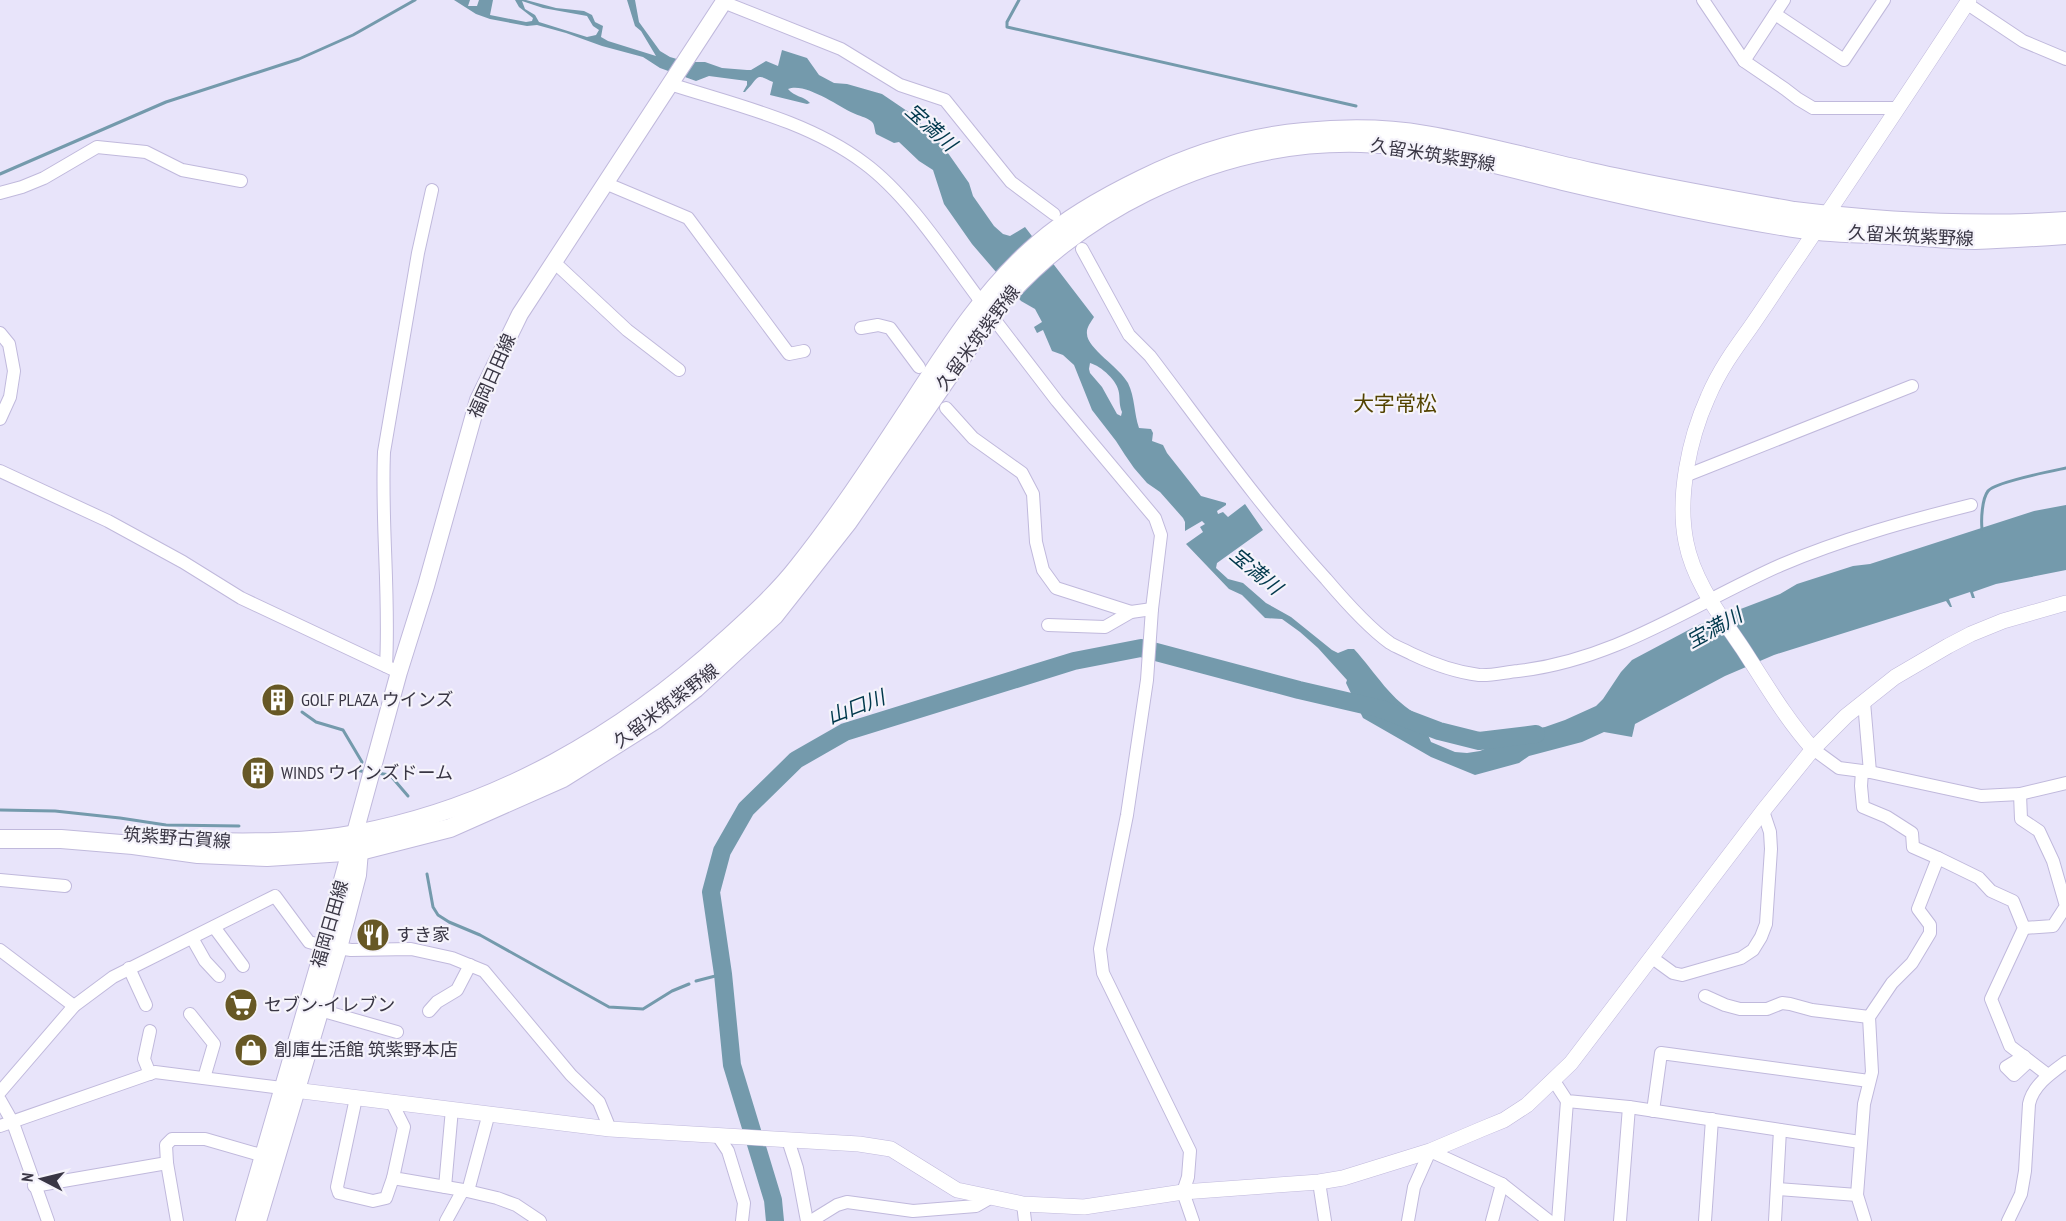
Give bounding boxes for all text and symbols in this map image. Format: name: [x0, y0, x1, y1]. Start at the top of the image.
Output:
water label: 宝満川: [900, 97, 963, 158]
street label: 久留米筑紫野線: [1369, 133, 1497, 176]
street label: 久留米筑紫野線: [1848, 221, 1975, 250]
street label: 久留米筑紫野線: [931, 280, 1025, 395]
street label: 福岡日田線: [463, 330, 520, 422]
district label: 大字常松: [1353, 390, 1437, 417]
water label: 宝満川: [1225, 542, 1289, 602]
water label: 宝満川: [1681, 601, 1748, 654]
street label: 久留米筑紫野線: [608, 659, 723, 753]
building icon: GOLF PLAZA ウインズ: [260, 682, 296, 718]
water label: 山口川: [823, 683, 891, 730]
place label: GOLF PLAZA ウインズ: [301, 688, 453, 711]
building icon: WINDS ウインズドーム: [240, 755, 276, 791]
place label: WINDS ウインズドーム: [281, 761, 453, 784]
street label: 筑紫野古賀線: [122, 822, 232, 853]
street label: 福岡日田線: [306, 877, 353, 970]
restaurant icon: すき家: [355, 917, 391, 953]
place label: すき家: [396, 923, 450, 946]
supermarket icon: セブン-イレブン: [223, 987, 259, 1023]
place label: セブン-イレブン: [264, 993, 395, 1016]
shop icon: 創庫生活館 筑紫野本店: [233, 1032, 269, 1068]
place label: 創庫生活館 筑紫野本店: [274, 1038, 458, 1061]
north arrow: [12, 1149, 72, 1209]
text: N: [17, 1172, 38, 1183]

